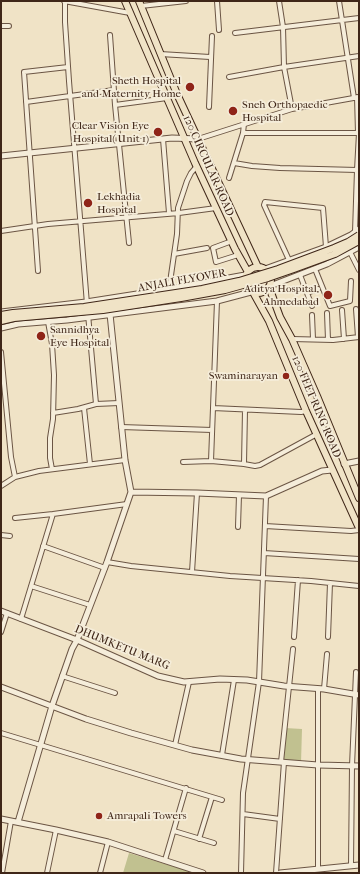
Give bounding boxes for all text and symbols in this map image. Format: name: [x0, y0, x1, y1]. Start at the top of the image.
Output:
place label: Sheth Hospital and Maternity Home: [82, 74, 181, 100]
marker: Sheth Hospital and Maternity Home: [184, 81, 196, 93]
place label: Sneh Orthopaedic Hospital: [242, 98, 327, 124]
marker: Sneh Orthopaedic Hospital: [227, 105, 239, 117]
street label: 120 CIRCULAR ROAD: [180, 113, 236, 219]
place label: Clear Vision Eye Hospital( Unit 1): [72, 119, 149, 145]
marker: Clear Vision Eye Hospital( Unit 1): [152, 126, 164, 138]
place label: Lekhadia Hospital: [97, 190, 140, 216]
marker: Lekhadia Hospital: [82, 197, 94, 209]
street label: ANJALI FLYOVER: [137, 267, 227, 295]
place label: Aditya Hospital, Ahmedabad: [244, 282, 319, 308]
marker: Aditya Hospital, Ahmedabad: [322, 289, 334, 301]
place label: Sannidhya Eye Hospital: [50, 323, 109, 349]
marker: Sannidhya Eye Hospital: [35, 330, 47, 342]
street label: 120 FEET RING ROAD: [289, 354, 343, 460]
place label: Swaminarayan: [209, 369, 278, 383]
marker: Swaminarayan: [281, 371, 291, 381]
street label: DHUMKETU MARG: [73, 623, 171, 673]
place label: Amrapali Towers: [107, 809, 187, 823]
marker: Amrapali Towers: [94, 811, 104, 821]

